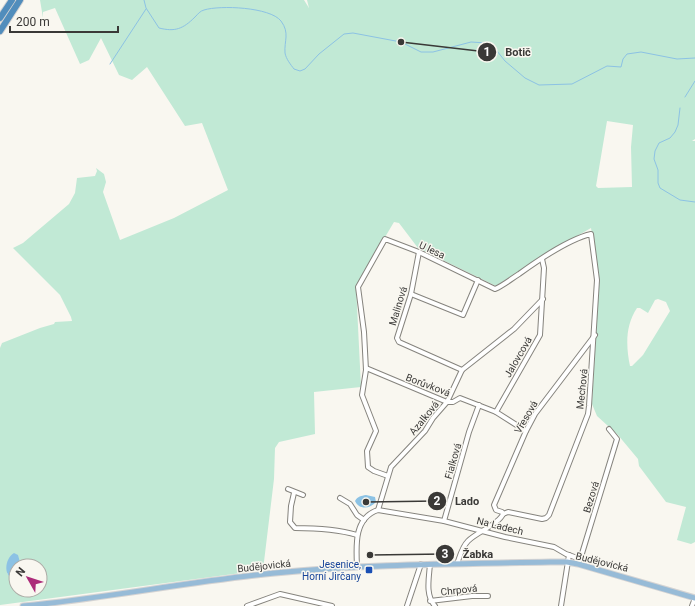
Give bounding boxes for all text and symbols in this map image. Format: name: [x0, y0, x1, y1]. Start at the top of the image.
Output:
scale bar: [10, 8, 118, 34]
text: 200 m: [16, 15, 50, 29]
callout: Botič: [477, 40, 538, 63]
text: 1: [484, 45, 490, 59]
text: Botič: [505, 46, 531, 59]
street label: U lesa: [417, 239, 447, 261]
street label: Malinová: [387, 285, 409, 327]
street label: Jalovcová: [502, 335, 534, 379]
street label: Mechová: [574, 368, 590, 410]
street label: Borůvková: [404, 372, 452, 398]
street label: Azalková: [407, 399, 441, 437]
street label: Vřesová: [512, 399, 540, 435]
street label: Fialková: [443, 442, 463, 480]
street label: Bezová: [581, 480, 601, 514]
callout: Lado: [427, 489, 488, 512]
text: 2: [434, 494, 441, 508]
text: Lado: [455, 495, 479, 508]
street label: Na Ladech: [476, 515, 524, 537]
callout: Žabka: [435, 542, 501, 565]
text: 3: [442, 547, 449, 561]
text: Žabka: [463, 548, 493, 561]
street label: Budějovická: [575, 550, 629, 574]
north arrow: [8, 558, 48, 598]
street label: Budějovická: [237, 558, 291, 574]
place label: Jesenice, Horní Jirčany: [302, 559, 361, 582]
text: N: [13, 565, 28, 579]
marker: Jesenice, Horní Jirčany: [364, 565, 374, 575]
street label: Chrpová: [440, 583, 478, 597]

